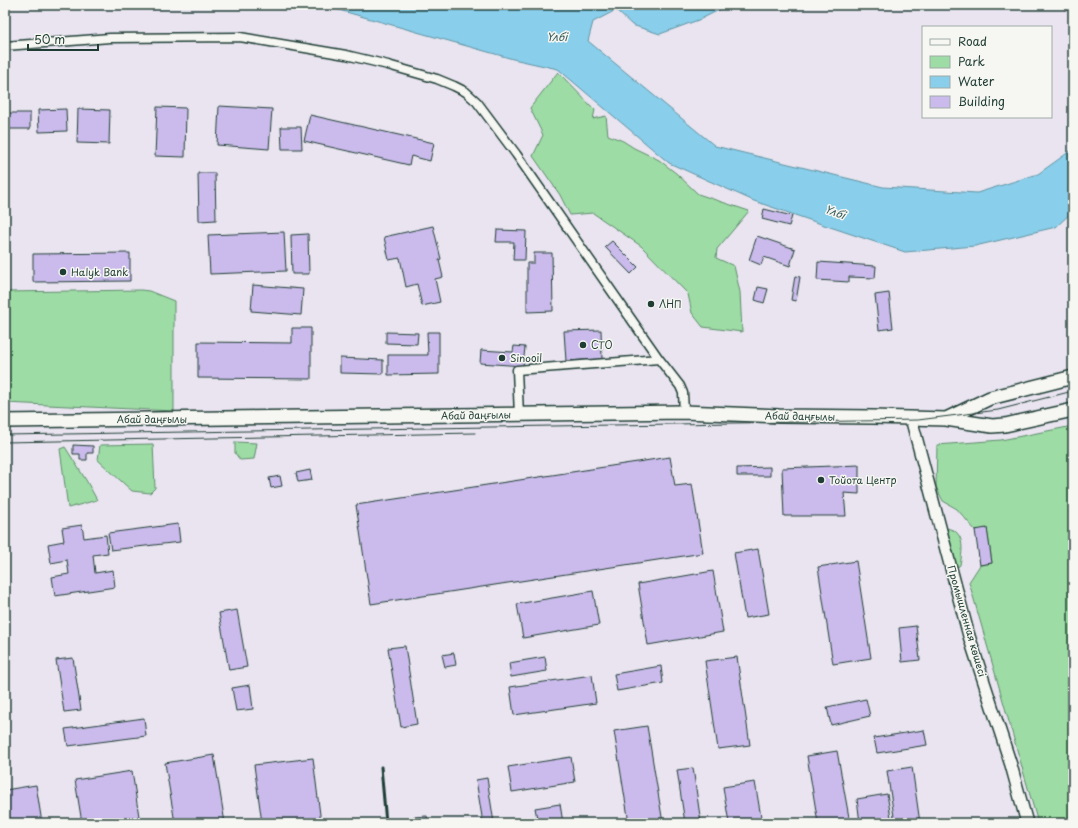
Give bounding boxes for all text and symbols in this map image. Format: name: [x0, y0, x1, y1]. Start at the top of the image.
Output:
scale bar: [28, 26, 98, 52]
legend: [922, 26, 1052, 118]
water label: Үлбі: [547, 28, 569, 45]
text: 50 m: [34, 30, 65, 48]
text: Road: [958, 32, 987, 50]
text: Park: [958, 52, 985, 70]
text: Water: [958, 72, 995, 90]
text: Building: [958, 92, 1005, 110]
water label: Үлбі: [822, 200, 850, 224]
place label: Halyk Bank: [71, 264, 128, 280]
marker: Halyk Bank: [58, 267, 68, 277]
place label: ЛНП: [659, 296, 682, 311]
marker: ЛНП: [646, 299, 656, 309]
place label: СТО: [591, 337, 613, 352]
marker: СТО: [578, 340, 588, 350]
place label: Sinooil: [510, 350, 542, 365]
marker: Sinooil: [497, 353, 507, 363]
street label: Абай даңғылы: [441, 406, 511, 423]
street label: Абай даңғылы: [765, 407, 835, 424]
street label: Абай даңғылы: [117, 411, 187, 426]
place label: Тойота Центр: [829, 472, 896, 487]
marker: Тойота Центр: [816, 475, 826, 485]
street label: Промышленная көшесі: [944, 563, 991, 678]

